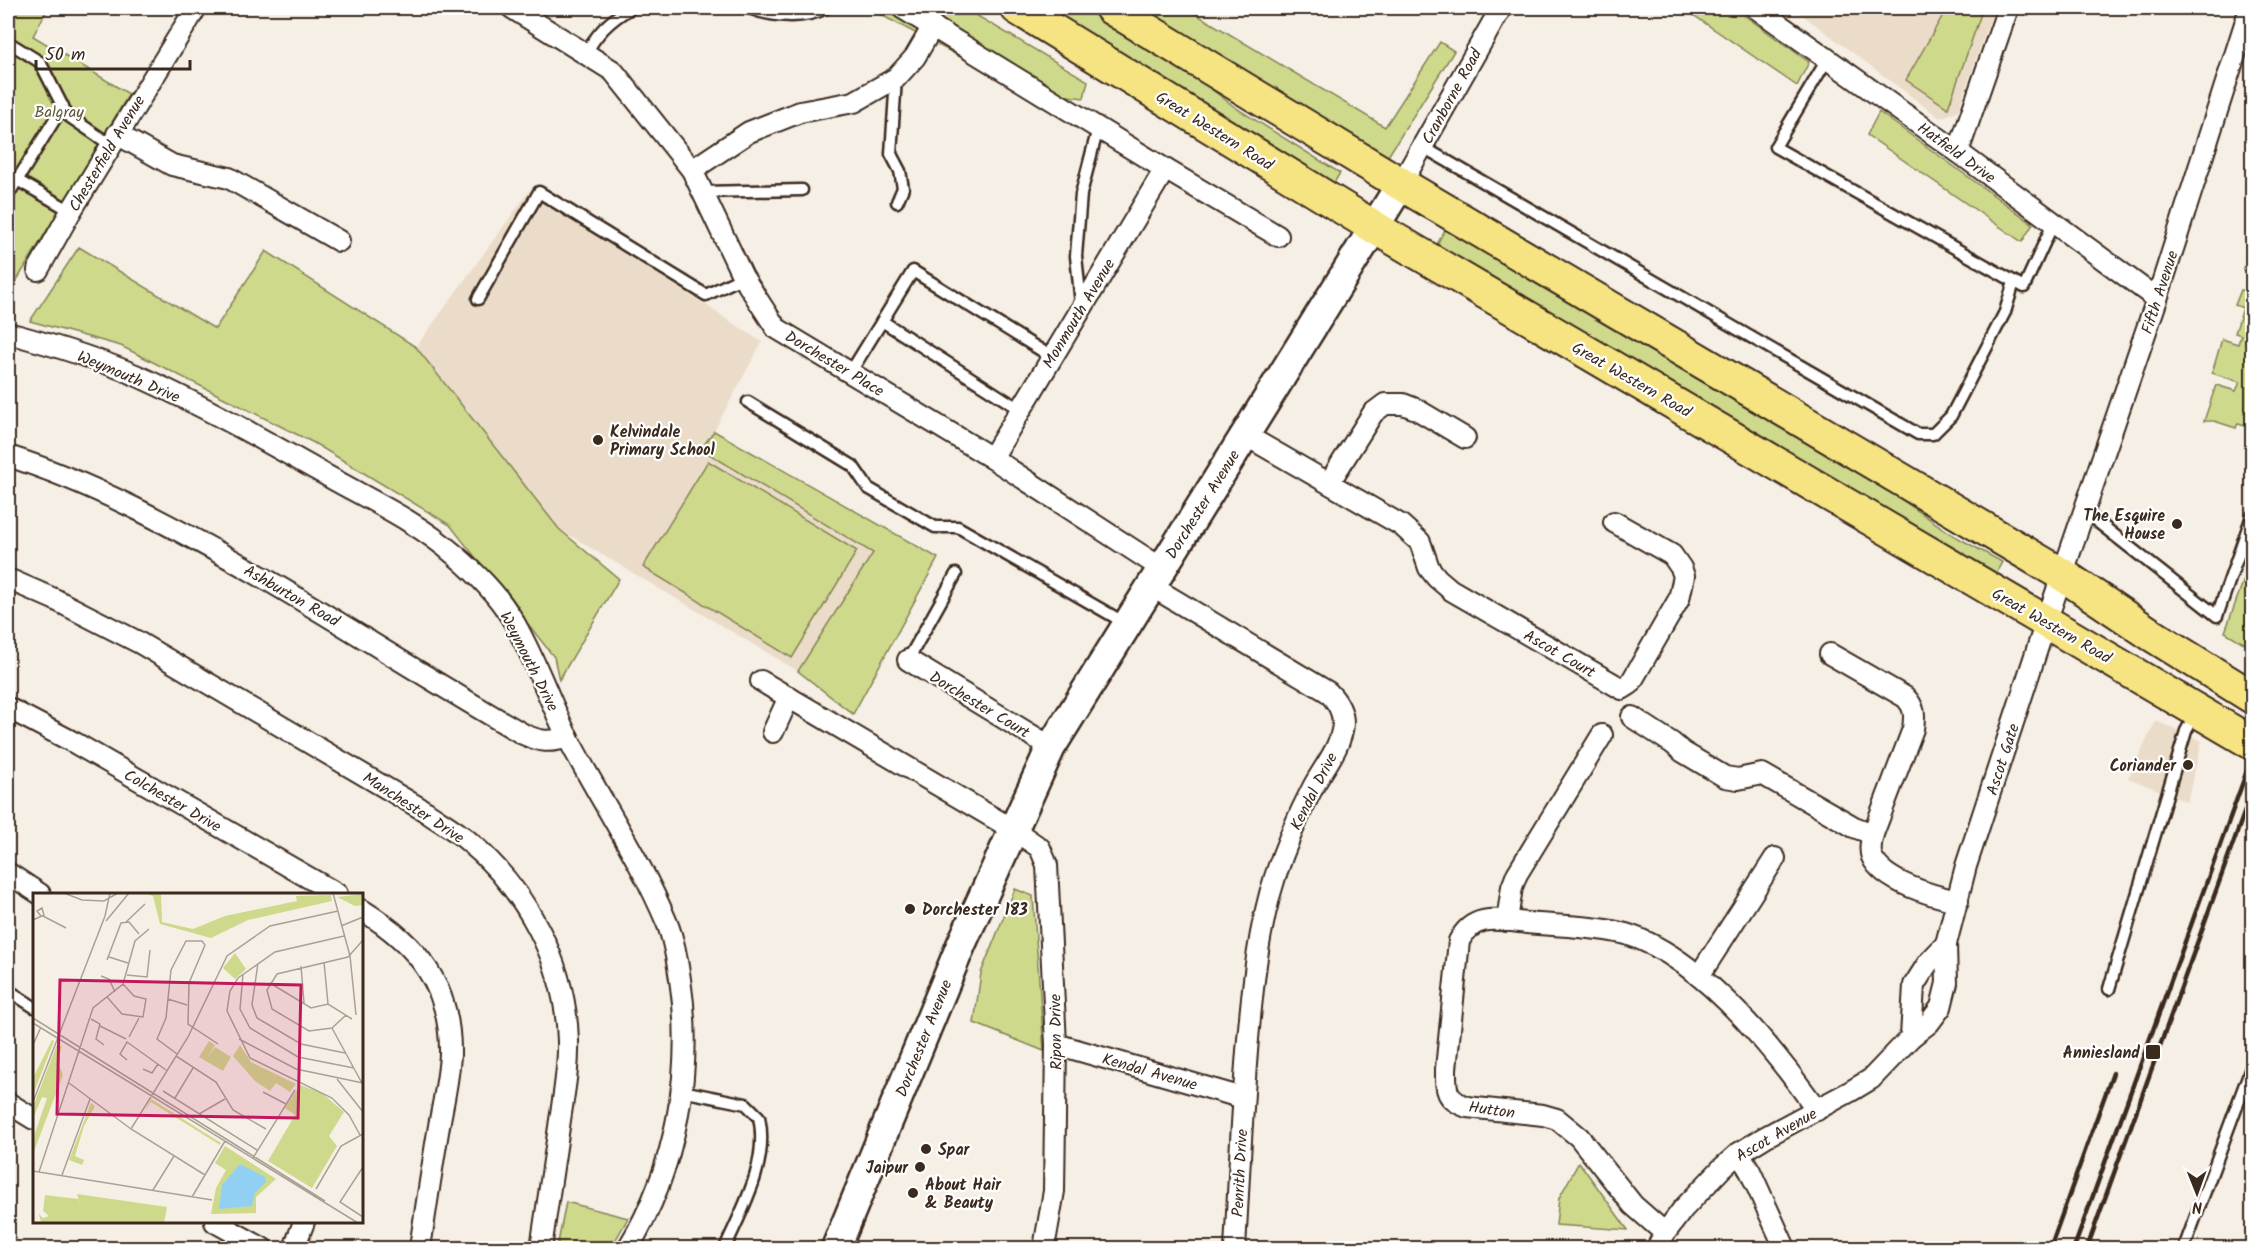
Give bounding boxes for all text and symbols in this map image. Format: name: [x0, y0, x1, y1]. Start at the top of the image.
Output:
scale bar: [36, 33, 190, 71]
text: 50 m: [45, 41, 85, 70]
street label: Cranborne Road: [1416, 43, 1489, 149]
street label: Great Western Road: [1150, 85, 1279, 178]
street label: Chesterfield Avenue: [63, 91, 152, 217]
park label: Balgray: [34, 100, 84, 125]
street label: Hatfield Drive: [1912, 116, 2001, 190]
street label: Fifth Avenue: [2135, 247, 2186, 337]
street label: Monmouth Avenue: [1037, 254, 1122, 374]
street label: Dorchester Place: [780, 325, 889, 404]
street label: Great Western Road: [1567, 336, 1697, 425]
street label: Weymouth Drive: [73, 344, 184, 410]
place label: Kelvindale Primary School: [610, 420, 716, 463]
marker: Kelvindale Primary School: [591, 433, 605, 447]
street label: Dorchester Avenue: [1160, 445, 1247, 564]
place label: The Esquire House: [2083, 504, 2165, 547]
marker: The Esquire House: [2170, 517, 2184, 531]
street label: Ashburton Road: [239, 559, 345, 634]
street label: Great Western Road: [1987, 582, 2117, 671]
street label: Weymouth Drive: [493, 607, 565, 716]
street label: Ascot Court: [1519, 624, 1601, 685]
street label: Dorchester Court: [924, 665, 1035, 746]
street label: Ascot Gate: [1980, 720, 2027, 799]
street label: Kendal Drive: [1284, 748, 1345, 835]
place label: Coriander: [2110, 754, 2177, 779]
marker: Coriander: [2181, 758, 2195, 772]
street label: Colchester Drive: [119, 763, 226, 839]
street label: Manchester Drive: [357, 766, 469, 851]
inset map: [33, 893, 363, 1223]
place label: Dorchester 183: [922, 898, 1028, 923]
marker: Dorchester 183: [903, 902, 917, 916]
street label: Dorchester Avenue: [889, 976, 959, 1101]
street label: Ripon Drive: [1043, 994, 1070, 1070]
place label: Anniesland: [2063, 1041, 2140, 1066]
marker: Anniesland: [2144, 1043, 2162, 1061]
street label: Kendal Avenue: [1099, 1047, 1200, 1098]
street label: Hutton: [1467, 1095, 1517, 1126]
street label: Ascot Avenue: [1731, 1102, 1822, 1169]
street label: Penrith Drive: [1226, 1128, 1255, 1218]
place label: Spar: [938, 1138, 971, 1163]
marker: Spar: [919, 1142, 933, 1156]
place label: Jaipur: [866, 1156, 909, 1181]
marker: Jaipur: [913, 1160, 927, 1174]
north arrow: [2167, 1163, 2227, 1223]
place label: About Hair & Beauty: [925, 1173, 1002, 1216]
marker: About Hair & Beauty: [906, 1186, 920, 1200]
text: N: [2192, 1194, 2203, 1219]

